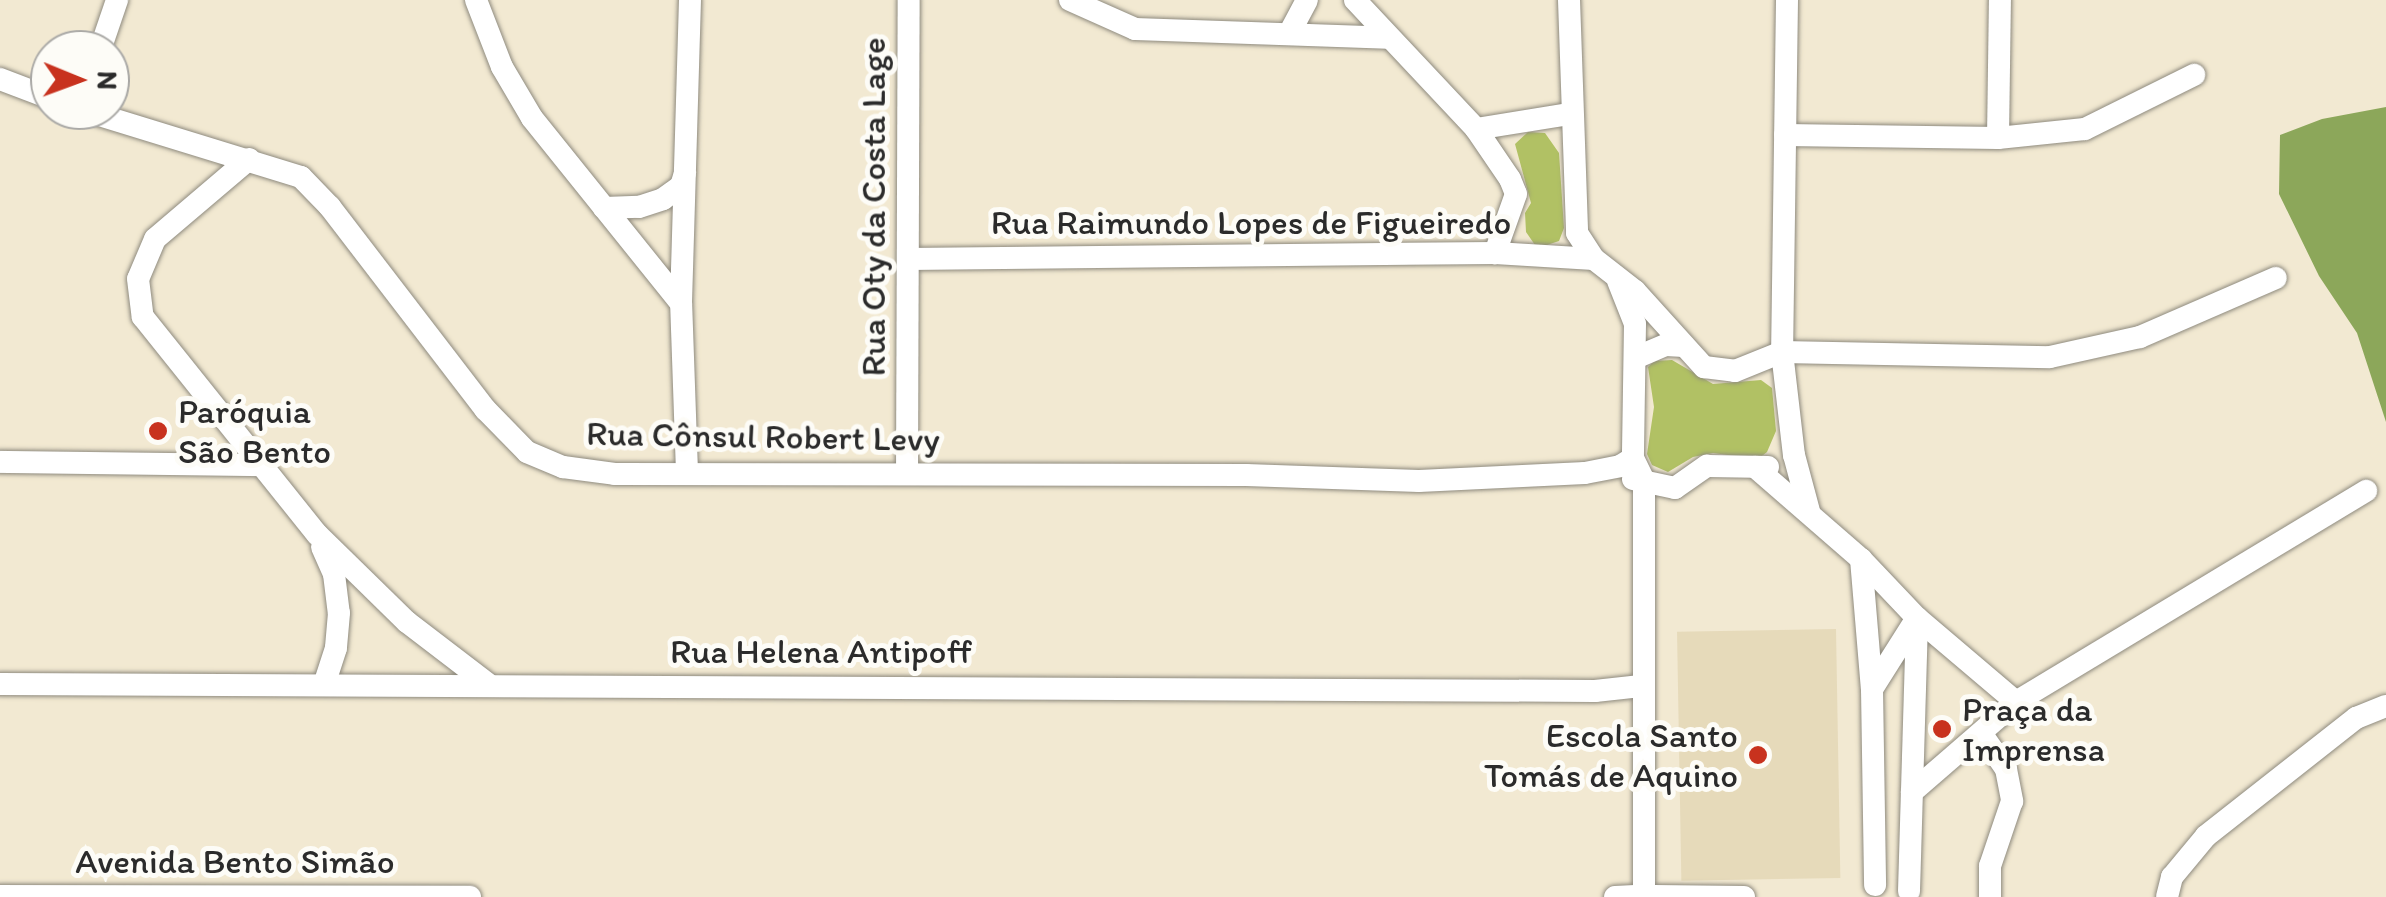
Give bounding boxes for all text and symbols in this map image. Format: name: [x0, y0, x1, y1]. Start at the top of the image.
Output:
north arrow: [30, 30, 130, 130]
street label: Rua Oty da Costa Lage: [852, 38, 894, 376]
text: N: [91, 71, 125, 90]
street label: Rua Raimundo Lopes de Figueiredo: [991, 201, 1511, 243]
place label: Paróquia São Bento: [178, 390, 332, 472]
street label: Rua Cônsul Robert Levy: [586, 412, 940, 460]
marker: Paróquia São Bento: [147, 420, 169, 442]
street label: Rua Helena Antipoff: [669, 630, 973, 672]
place label: Praça da Imprensa: [1962, 688, 2105, 770]
place label: Escola Santo Tomás de Aquino: [1484, 714, 1738, 796]
marker: Praça da Imprensa: [1931, 718, 1953, 740]
marker: Escola Santo Tomás de Aquino: [1747, 744, 1769, 766]
street label: Avenida Bento Simão: [75, 840, 395, 882]

